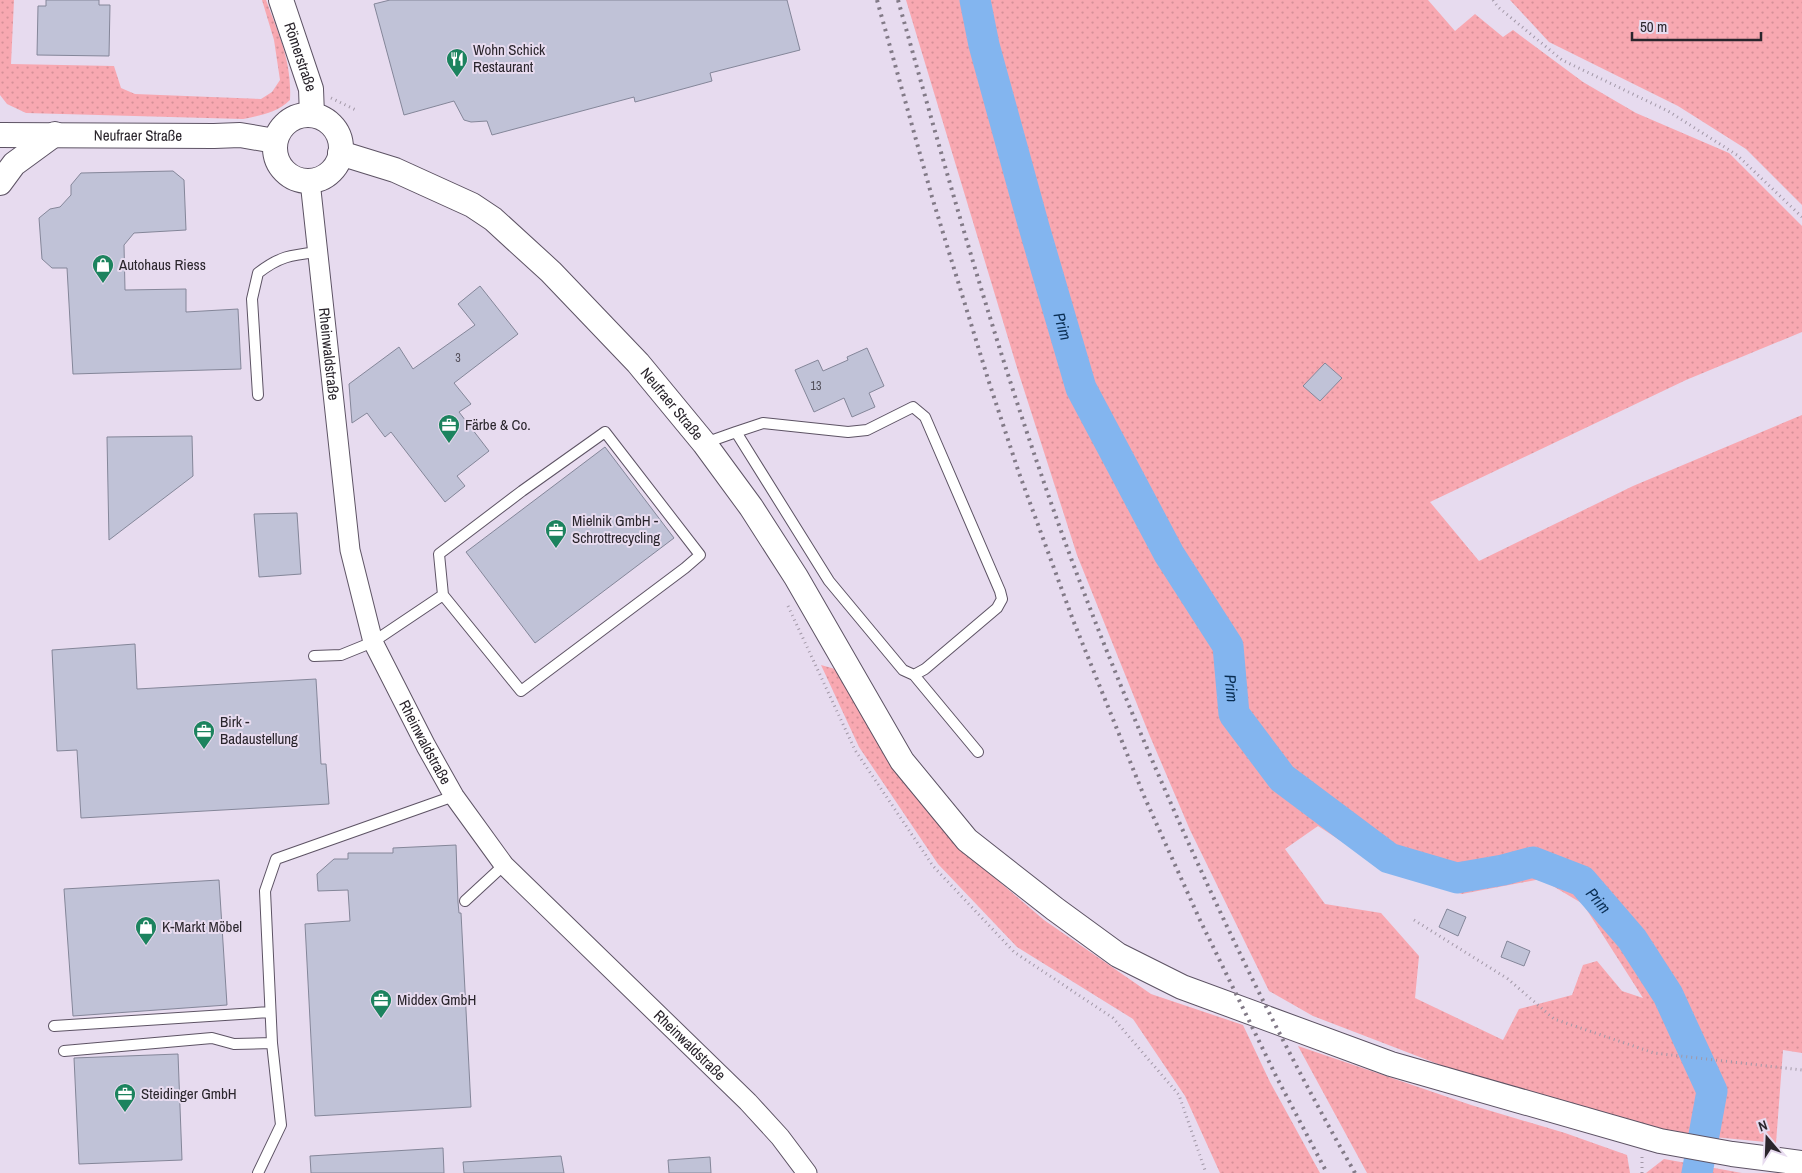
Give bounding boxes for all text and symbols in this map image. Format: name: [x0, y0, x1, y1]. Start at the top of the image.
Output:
scale bar: [1632, 10, 1761, 42]
text: 50 m: [1640, 16, 1667, 37]
street label: Römerstraße: [279, 19, 322, 94]
place label: Wohn Schick Restaurant: [473, 39, 546, 77]
restaurant icon: Wohn Schick Restaurant: [445, 47, 469, 78]
street label: Neufraer Straße: [94, 124, 182, 146]
shop icon: Autohaus Riess: [91, 253, 115, 284]
place label: Autohaus Riess: [118, 254, 206, 275]
street label: Rheinwaldstraße: [314, 307, 345, 401]
water label: Prim: [1049, 310, 1077, 343]
house number: 3: [455, 350, 461, 366]
street label: Neufraer Straße: [636, 363, 708, 445]
house number: 13: [811, 378, 821, 394]
office icon: Färbe & Co.: [437, 413, 461, 444]
place label: Färbe & Co.: [465, 414, 531, 435]
place label: Mielnik GmbH - Schrottrecycling: [572, 510, 660, 548]
office icon: Mielnik GmbH - Schrottrecycling: [544, 518, 568, 549]
water label: Prim: [1220, 674, 1244, 703]
street label: Rheinwaldstraße: [394, 696, 457, 788]
place label: Birk - Badaustellung: [220, 711, 298, 749]
office icon: Birk - Badaustellung: [192, 719, 216, 750]
water label: Prim: [1581, 883, 1616, 918]
shop icon: K-Markt Möbel: [134, 915, 158, 946]
place label: K-Markt Möbel: [162, 916, 242, 937]
office icon: Middex GmbH: [369, 988, 393, 1019]
place label: Middex GmbH: [397, 989, 476, 1010]
street label: Rheinwaldstraße: [649, 1005, 731, 1085]
office icon: Steidinger GmbH: [113, 1082, 137, 1113]
place label: Steidinger GmbH: [141, 1083, 237, 1104]
north arrow: [1742, 1113, 1792, 1163]
text: N: [1756, 1116, 1770, 1136]

